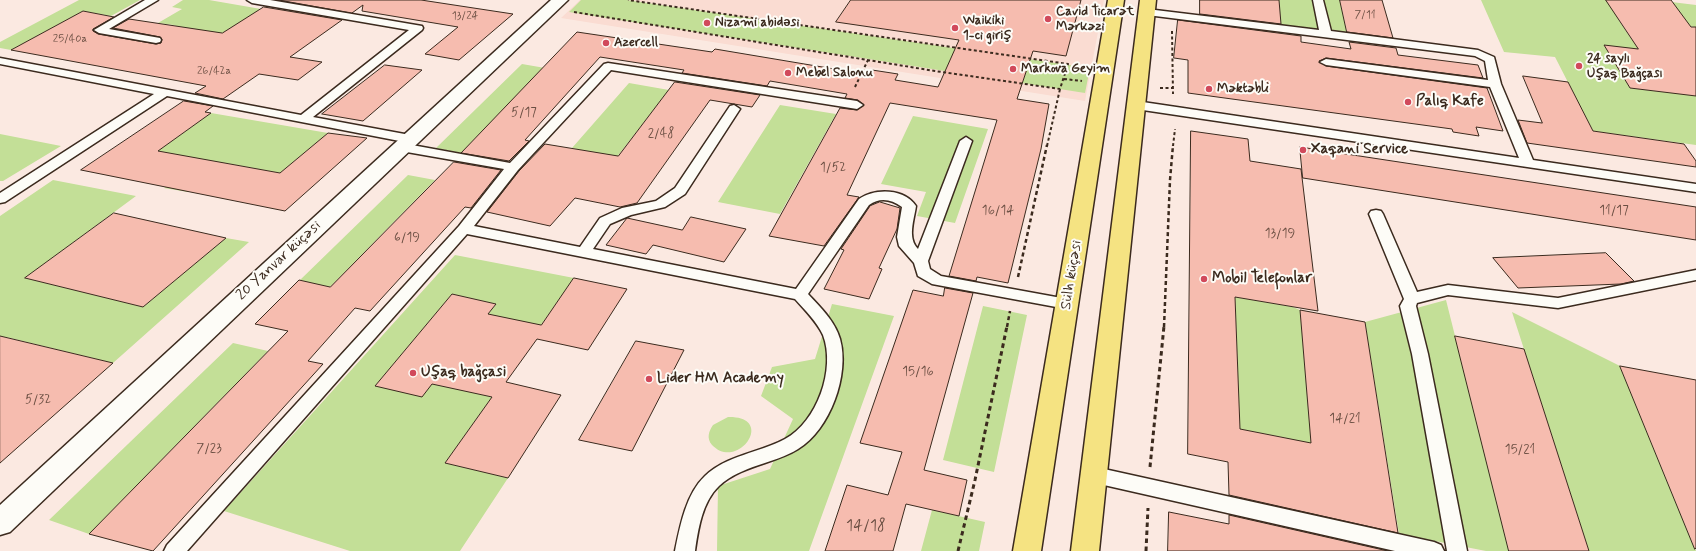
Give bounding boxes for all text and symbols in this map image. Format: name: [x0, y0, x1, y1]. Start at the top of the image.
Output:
place label: Cavid Ticarət Mərkəzi: [1056, 4, 1134, 35]
house number: 7/11: [1354, 9, 1376, 23]
house number: 13/24: [452, 10, 478, 24]
place label: Waikiki 1-ci giriş: [963, 13, 1012, 44]
marker: Cavid Ticarət Mərkəzi: [1043, 14, 1053, 24]
place label: Nizami abidәsi: [715, 15, 799, 31]
marker: Nizami abidәsi: [702, 18, 712, 28]
marker: Waikiki 1-ci giriş: [950, 23, 960, 33]
house number: 25/40a: [53, 33, 87, 47]
place label: Azercell: [614, 35, 658, 51]
marker: Azercell: [601, 38, 611, 48]
place label: 24 saylı Uşaq Bağçası: [1587, 51, 1663, 82]
place label: Markova Geyim: [1021, 61, 1110, 77]
marker: 24 saylı Uşaq Bağçası: [1574, 61, 1584, 71]
marker: Markova Geyim: [1008, 64, 1018, 74]
house number: 26/42a: [197, 65, 231, 79]
place label: Mebel Salonu: [796, 65, 873, 81]
marker: Mebel Salonu: [783, 68, 793, 78]
place label: Məktəbli: [1217, 81, 1269, 97]
marker: Məktəbli: [1204, 84, 1214, 94]
place label: Palıq Kafe: [1416, 93, 1484, 111]
marker: Palıq Kafe: [1403, 97, 1413, 107]
house number: 5/17: [511, 105, 537, 121]
house number: 2/48: [648, 126, 674, 142]
place label: Xaqani Service: [1311, 141, 1408, 159]
marker: Xaqani Service: [1298, 145, 1308, 155]
house number: 1/52: [820, 160, 846, 176]
house number: 16/14: [982, 203, 1014, 219]
house number: 11/17: [1599, 203, 1629, 219]
street label: 20 Yanvar küçəsi: [233, 217, 325, 305]
house number: 13/19: [1265, 226, 1295, 242]
house number: 6/19: [394, 230, 420, 246]
street label: Sülh küçəsi: [1058, 239, 1086, 311]
place label: Mobil Telefonlar: [1212, 270, 1312, 288]
marker: Mobil Telefonlar: [1199, 274, 1209, 284]
place label: Uşaq bağçasi: [421, 364, 506, 382]
house number: 15/16: [902, 364, 934, 380]
marker: Uşaq bağçasi: [408, 368, 418, 378]
place label: Lider HM Academy: [657, 370, 784, 388]
marker: Lider HM Academy: [644, 374, 654, 384]
house number: 5/32: [25, 392, 51, 408]
house number: 14/21: [1329, 411, 1361, 427]
house number: 7/23: [196, 441, 222, 457]
house number: 15/21: [1505, 442, 1535, 458]
house number: 14/18: [846, 517, 886, 537]

